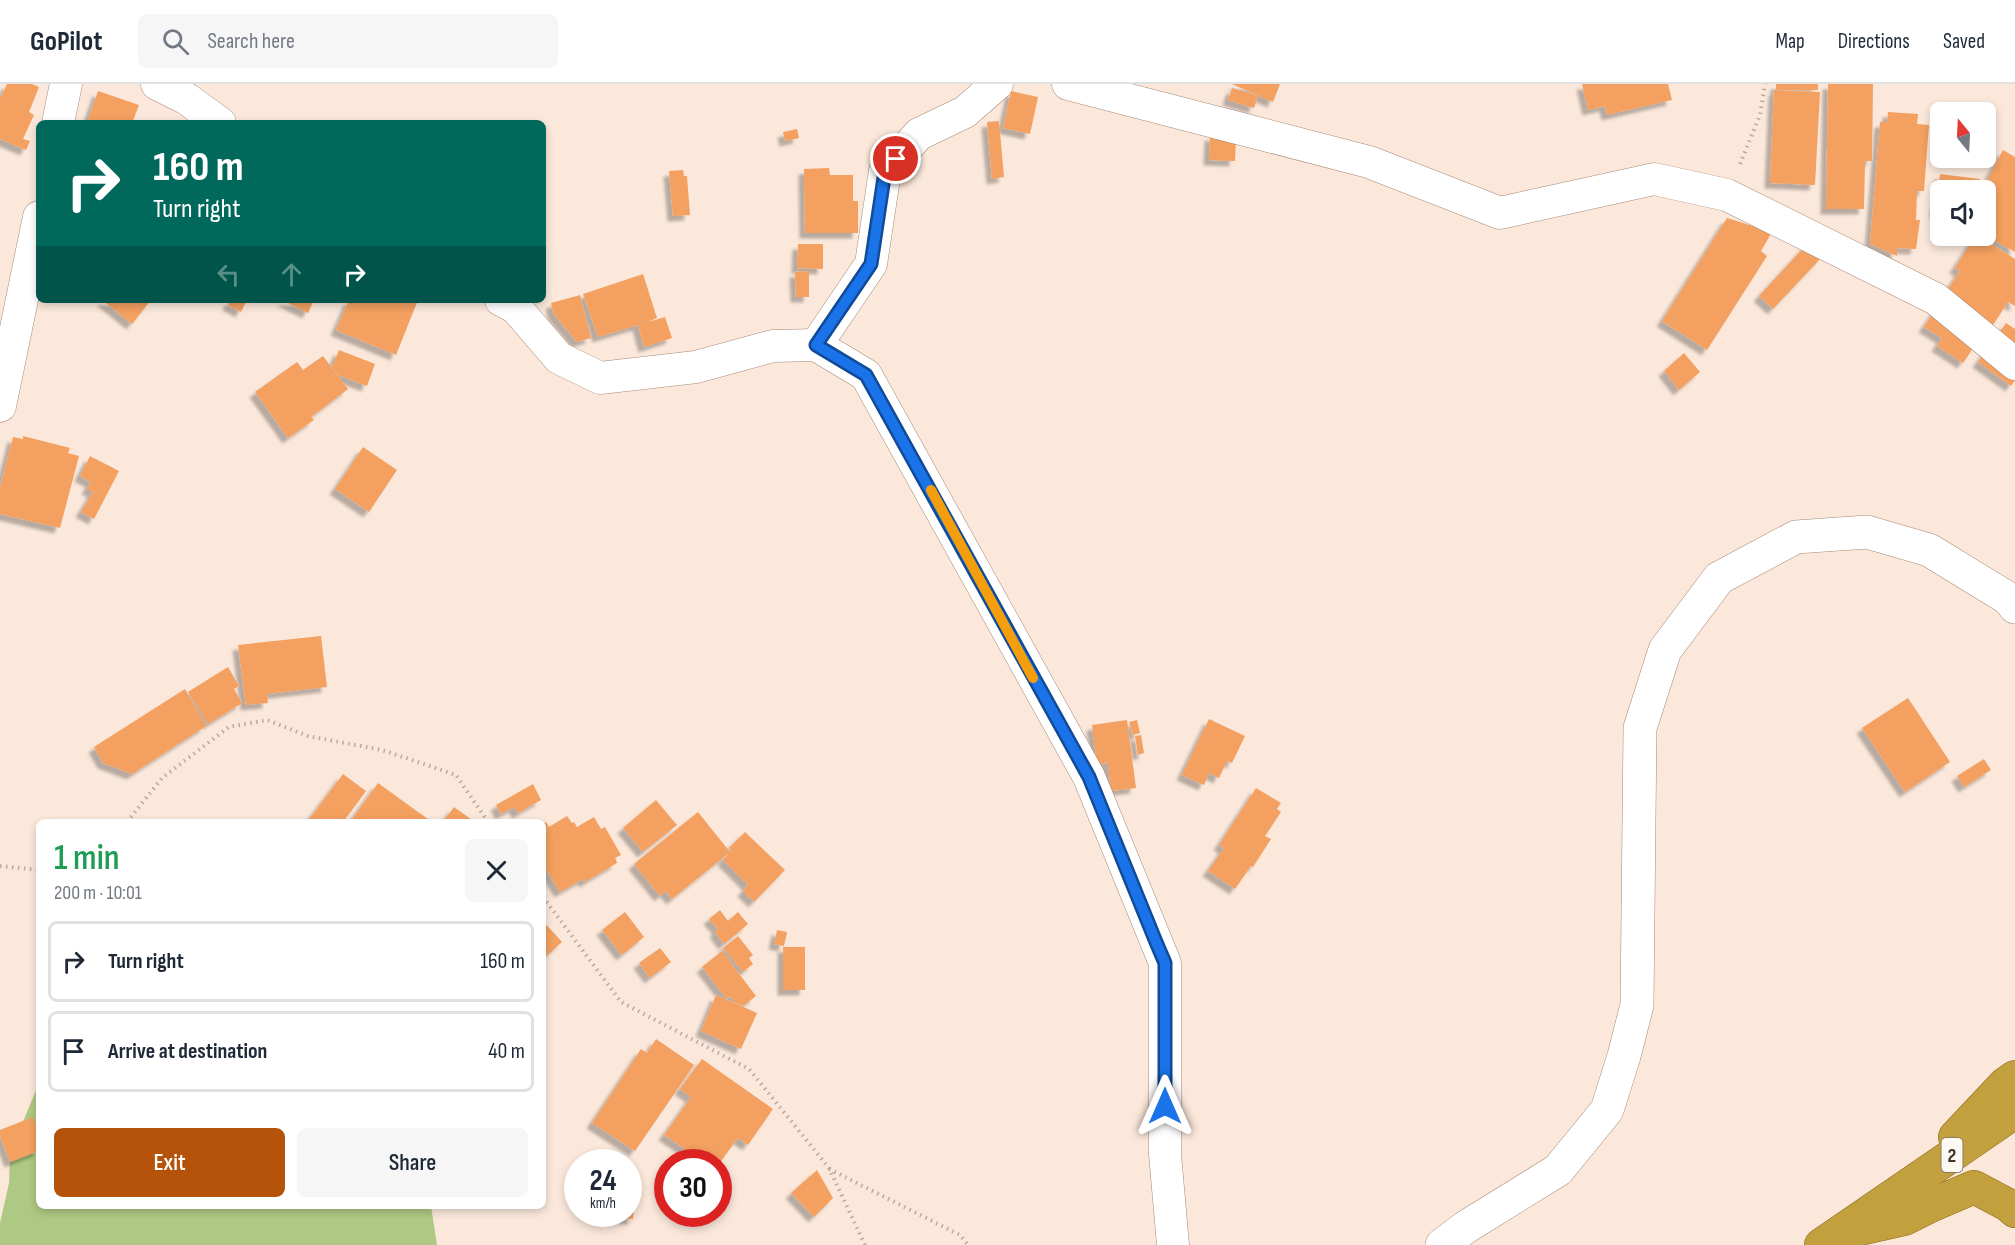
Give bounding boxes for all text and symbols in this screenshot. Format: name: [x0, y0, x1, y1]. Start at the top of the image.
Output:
search box: [138, 14, 558, 68]
text: GoPilot: [30, 25, 102, 58]
icon: search: [159, 25, 192, 58]
text: Search here: [207, 28, 295, 55]
text: Map: [1775, 29, 1805, 54]
text: Directions: [1838, 29, 1910, 54]
text: Saved: [1943, 29, 1985, 54]
north arrow: [1930, 102, 1996, 168]
map controls: [1930, 102, 1996, 246]
pin: [870, 133, 921, 184]
text: 160 m: [153, 142, 244, 193]
icon: arrive: [879, 142, 912, 175]
icon: right: [54, 144, 132, 222]
button: sound: [1930, 180, 1996, 246]
text: Turn right: [153, 193, 240, 225]
icon: left: [212, 258, 245, 291]
icon: ahead: [275, 258, 308, 291]
icon: right: [338, 258, 371, 291]
text: 1 min: [54, 837, 119, 880]
button: close: [465, 839, 528, 902]
text: 200 m · 10:01: [54, 881, 142, 905]
icon: right: [57, 945, 90, 978]
text: Turn right: [108, 948, 184, 975]
text: 160 m: [480, 948, 525, 975]
icon: arrive: [57, 1035, 90, 1068]
text: Arrive at destination: [108, 1038, 267, 1065]
text: 40 m: [488, 1038, 525, 1065]
position arrow: [1133, 1074, 1197, 1138]
button: Exit: [54, 1128, 285, 1197]
button: Share: [297, 1128, 528, 1197]
road number: 2: [1942, 1138, 1962, 1172]
speed limit sign: 30: [654, 1149, 732, 1227]
text: 24: [590, 1163, 616, 1199]
text: km/h: [590, 1194, 616, 1213]

